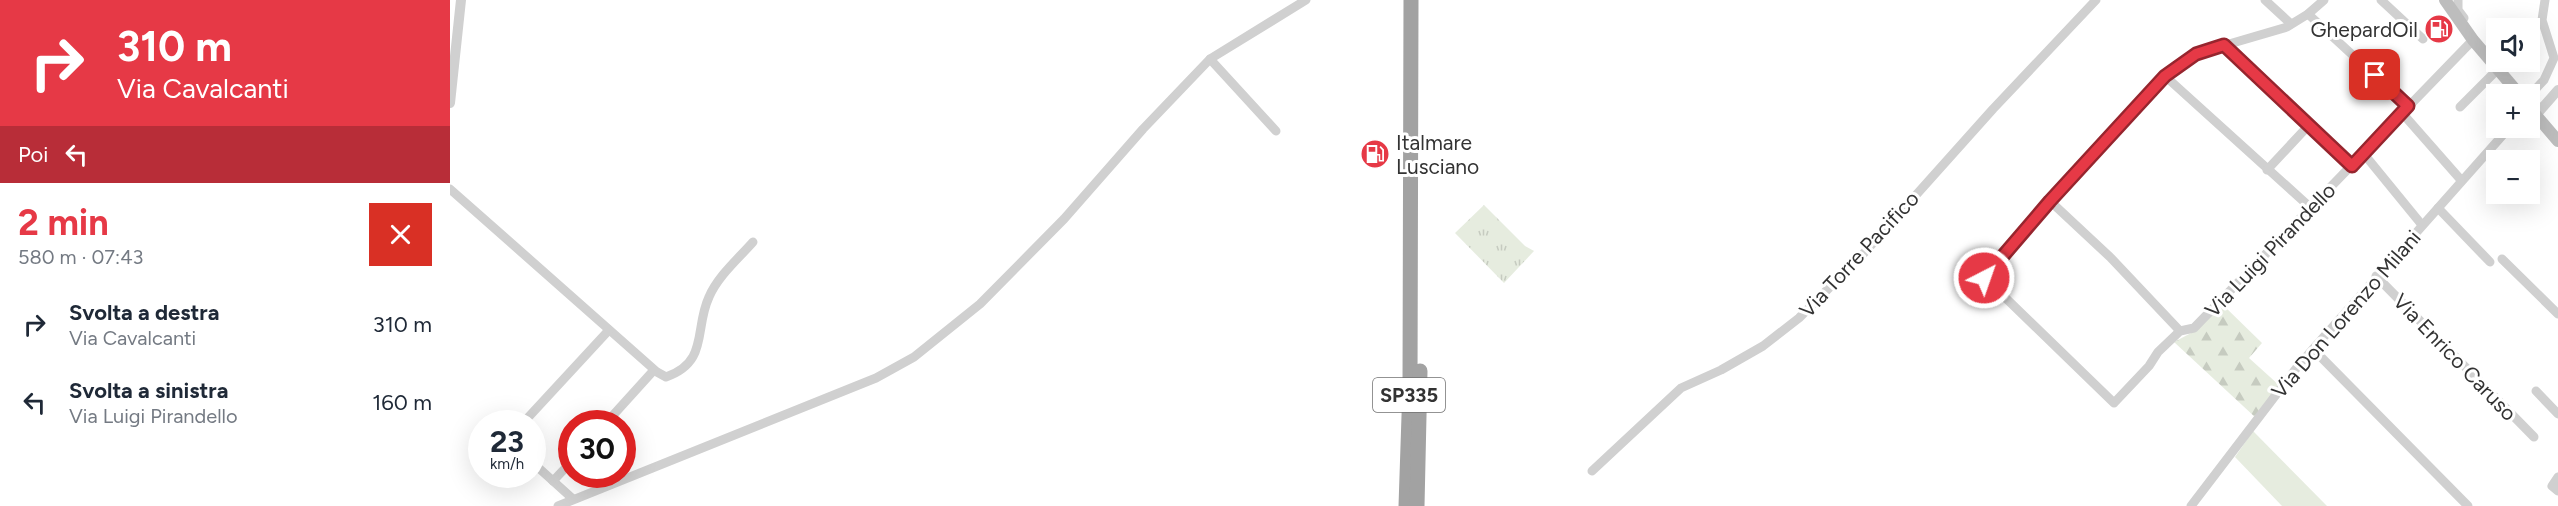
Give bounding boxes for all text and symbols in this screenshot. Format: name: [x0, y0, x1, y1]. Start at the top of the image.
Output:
fuel station icon: GhepardOil: [2423, 13, 2455, 45]
place label: GhepardOil: [2311, 17, 2418, 42]
map controls: [2486, 18, 2540, 204]
button: sound: [2486, 18, 2540, 72]
text: 310 m: [117, 21, 232, 72]
icon: right: [18, 24, 96, 102]
pin: [2349, 49, 2400, 100]
icon: arrive: [2358, 58, 2391, 91]
text: Via Cavalcanti: [117, 72, 289, 105]
button: +: [2486, 84, 2540, 138]
place label: Italmare Lusciano: [1396, 130, 1479, 179]
icon: left: [60, 138, 93, 171]
fuel station icon: Italmare Lusciano: [1359, 138, 1391, 170]
text: Poi: [18, 141, 48, 168]
button: −: [2486, 150, 2540, 204]
street label: Via Luigi Pirandello: [2200, 178, 2340, 322]
street label: Via Torre Pacifico: [1794, 186, 1924, 322]
text: 2 min: [18, 201, 109, 244]
button: close: [369, 203, 432, 266]
street label: Via Don Lorenzo Milani: [2266, 225, 2426, 403]
text: 580 m · 07:43: [18, 245, 143, 269]
position arrow: [1952, 246, 2016, 310]
street label: Via Enrico Caruso: [2388, 288, 2522, 426]
text: Svolta a destra: [69, 299, 219, 326]
icon: right: [18, 308, 51, 341]
text: 310 m: [373, 311, 432, 338]
text: Via Cavalcanti: [69, 326, 196, 350]
text: Svolta a sinistra: [69, 377, 228, 404]
road number: SP335: [1373, 378, 1445, 412]
icon: left: [18, 386, 51, 419]
text: 160 m: [372, 389, 432, 416]
text: Via Luigi Pirandello: [69, 404, 238, 428]
speed limit sign: 30: [558, 410, 636, 488]
text: 23: [490, 423, 524, 460]
text: km/h: [490, 455, 524, 473]

